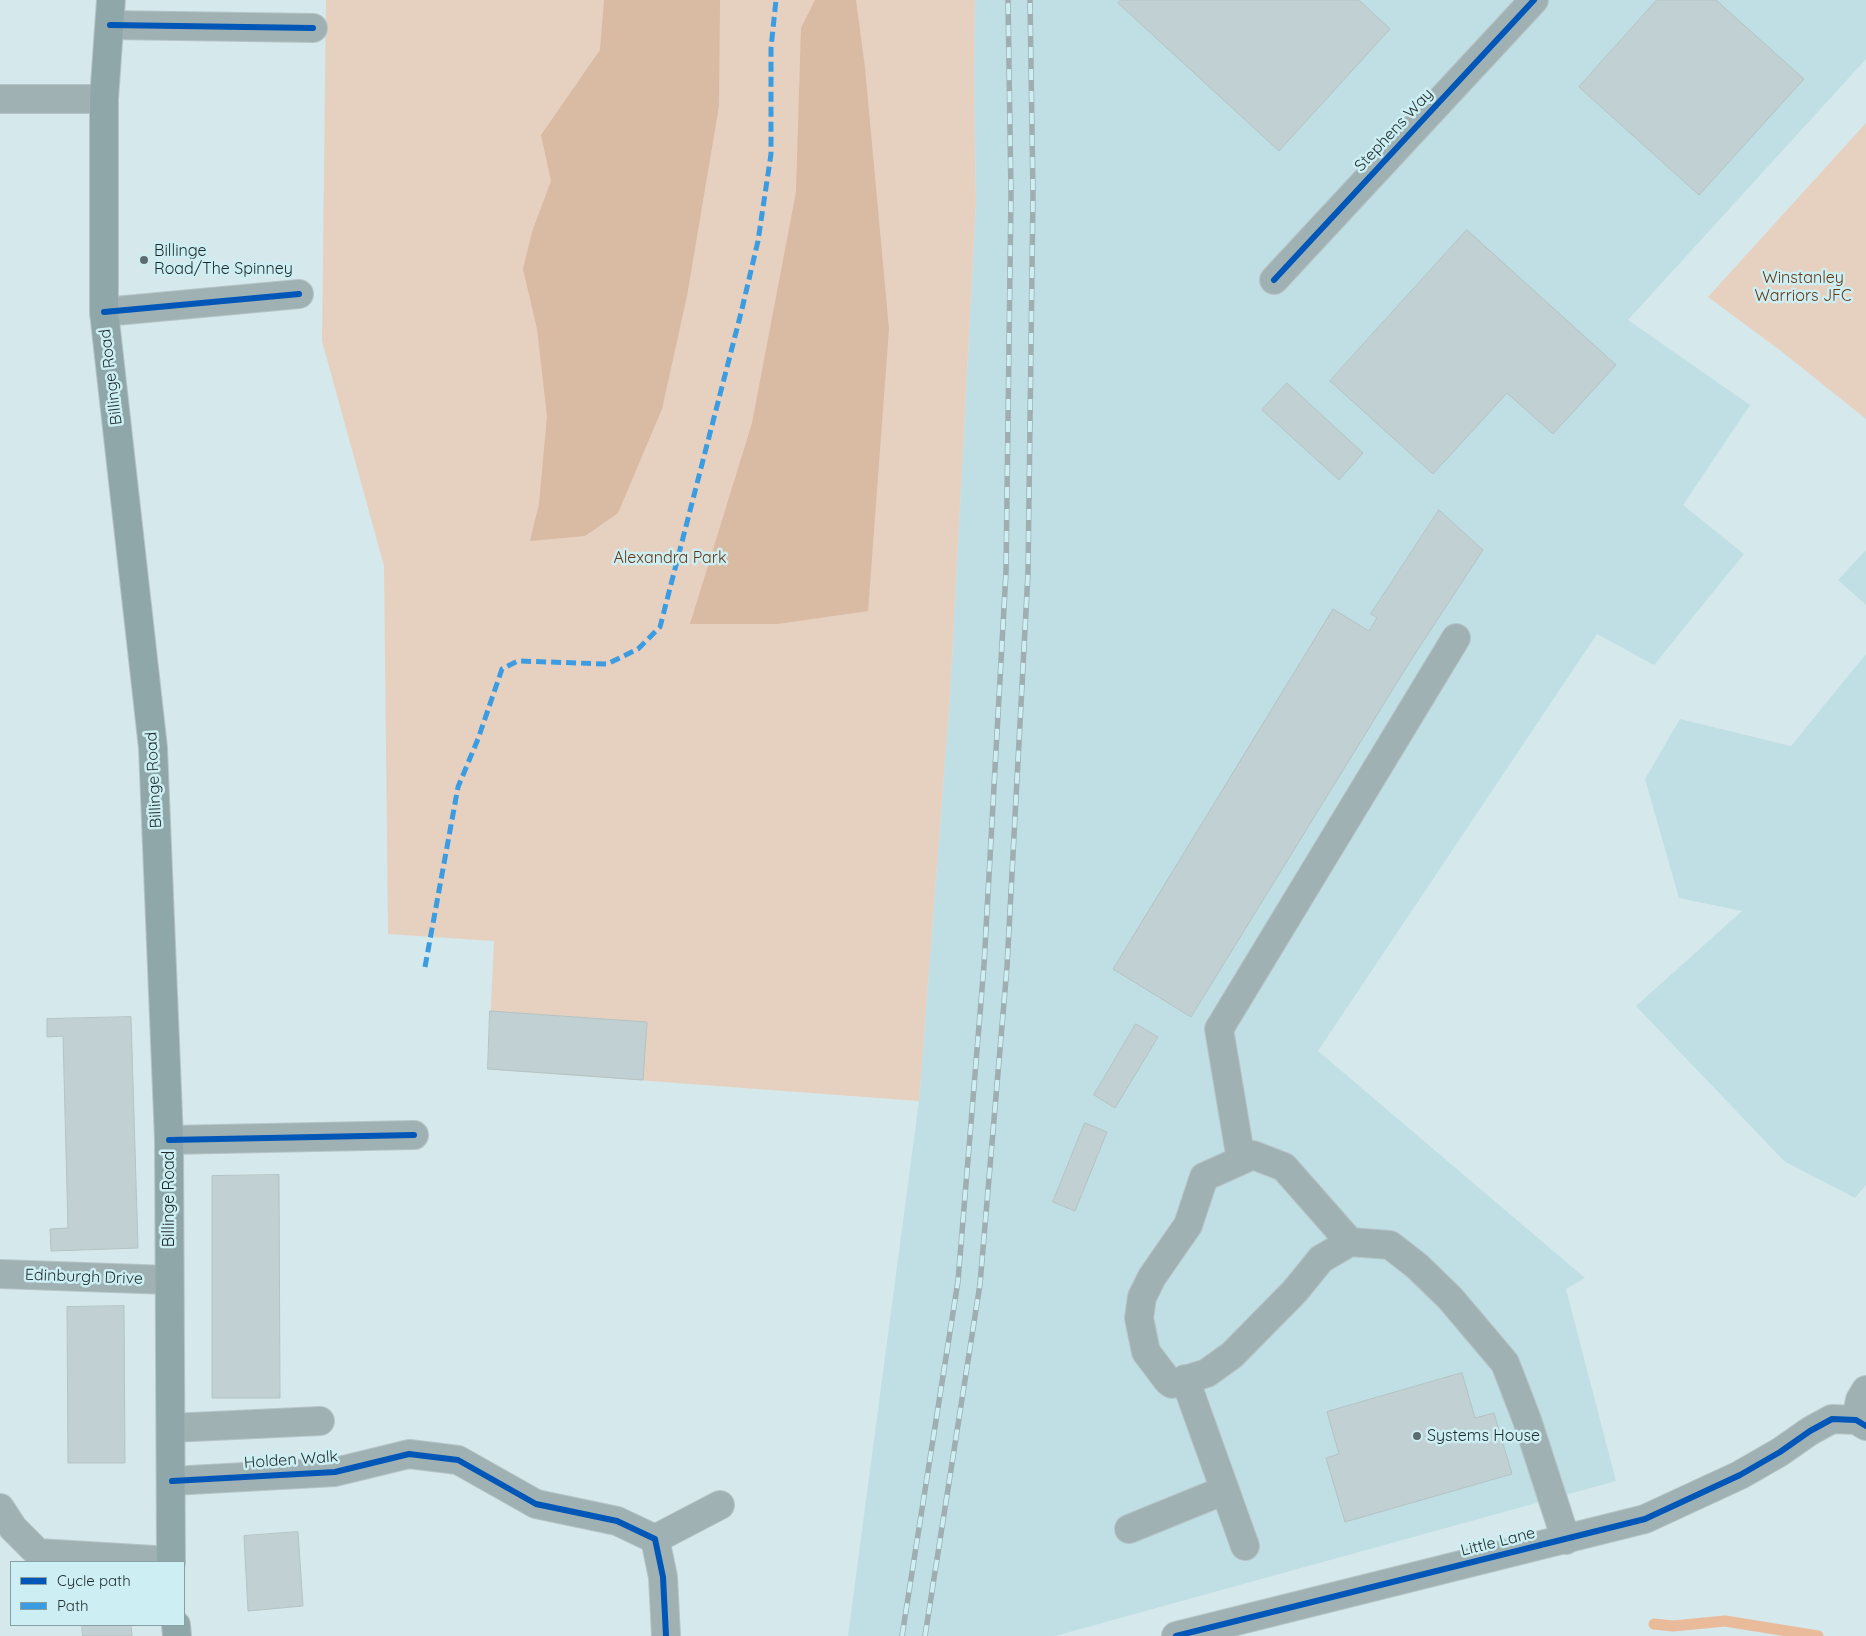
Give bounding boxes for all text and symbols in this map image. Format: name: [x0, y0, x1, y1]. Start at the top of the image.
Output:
street label: Stephens Way: [1351, 85, 1437, 175]
place label: Billinge Road/The Spinney: [154, 241, 293, 279]
marker: Billinge Road/The Spinney: [138, 254, 150, 266]
park label: Winstanley Warriors JFC: [1755, 268, 1851, 306]
street label: Billinge Road: [96, 328, 126, 426]
park label: Alexandra Park: [613, 548, 727, 568]
street label: Billinge Road: [142, 731, 166, 829]
street label: Billinge Road: [159, 1151, 179, 1247]
street label: Edinburgh Drive: [25, 1265, 143, 1289]
place label: Systems House: [1427, 1426, 1540, 1446]
marker: Systems House: [1411, 1430, 1423, 1442]
street label: Holden Walk: [243, 1447, 339, 1473]
street label: Little Lane: [1459, 1523, 1537, 1561]
legend: [10, 1561, 185, 1626]
text: Cycle path: [57, 1571, 131, 1590]
text: Path: [57, 1596, 89, 1615]

